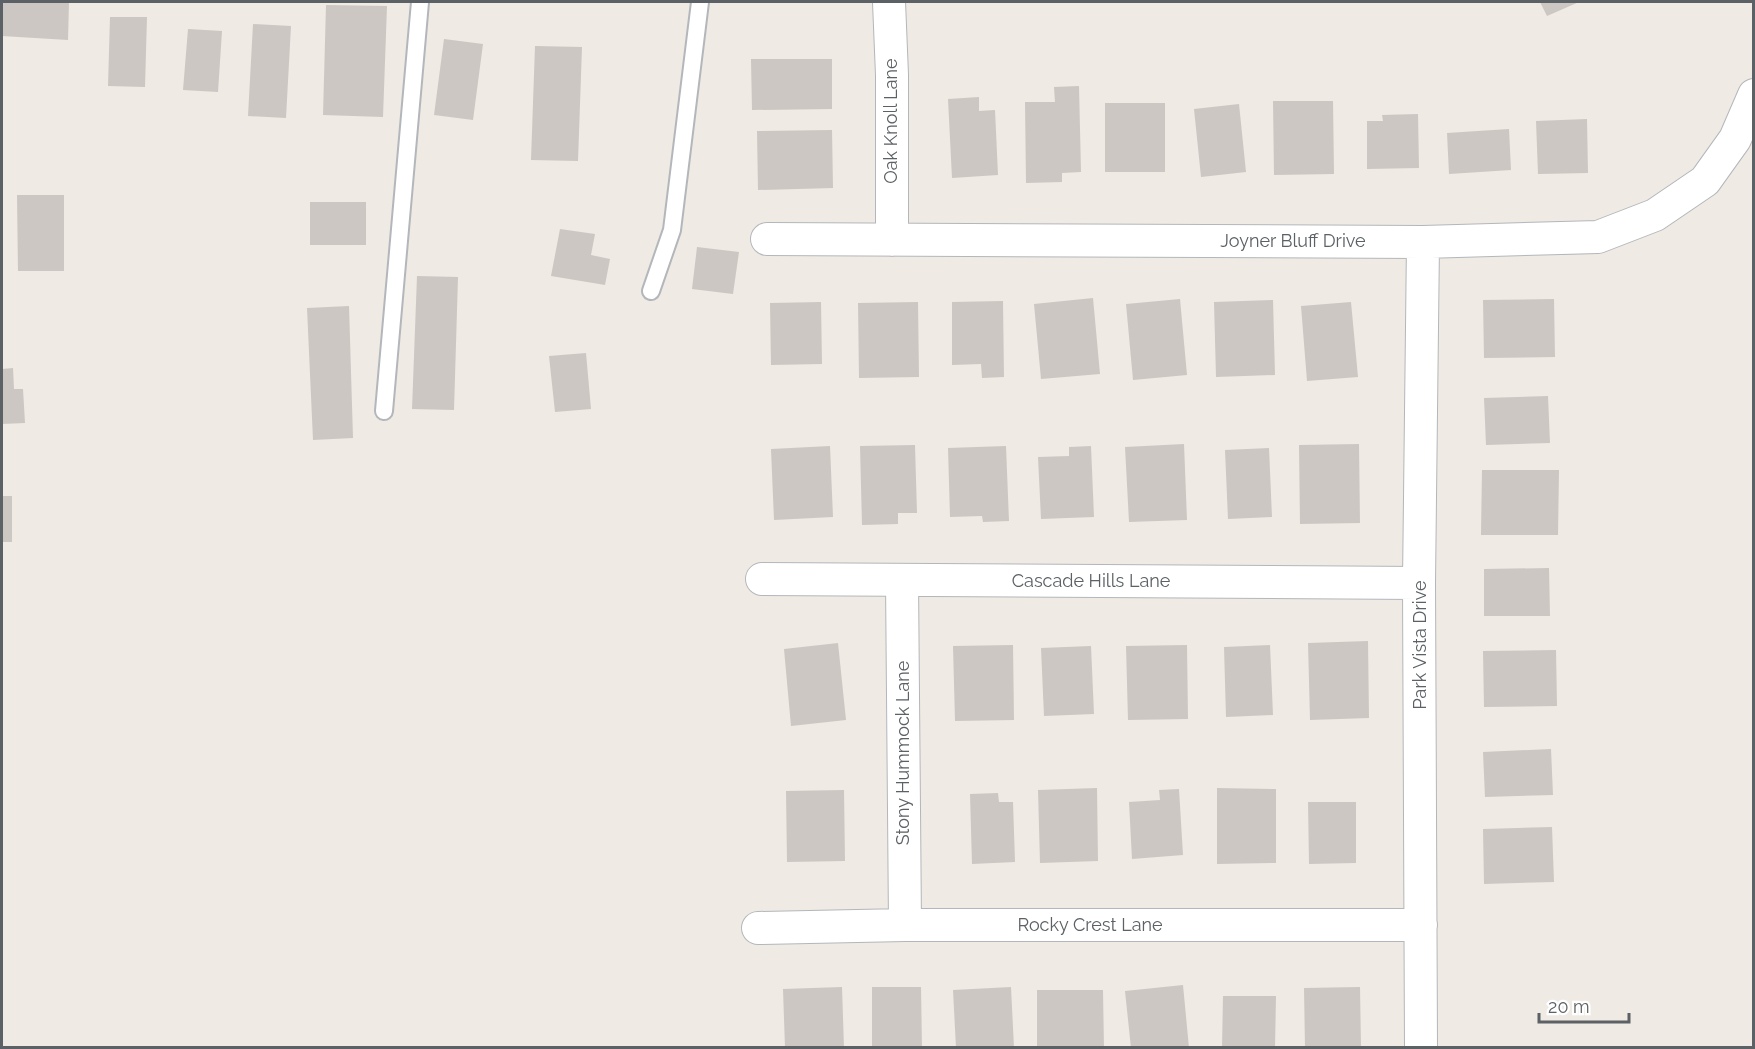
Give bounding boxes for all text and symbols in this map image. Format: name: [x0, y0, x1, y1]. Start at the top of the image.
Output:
street label: Oak Knoll Lane: [880, 58, 901, 184]
street label: Joyner Bluff Drive: [1220, 230, 1366, 251]
street label: Cascade Hills Lane: [1012, 570, 1171, 591]
street label: Park Vista Drive: [1409, 580, 1430, 709]
street label: Stony Hummock Lane: [892, 660, 913, 845]
street label: Rocky Crest Lane: [1017, 914, 1163, 935]
scale bar: [1539, 986, 1629, 1024]
text: 20 m: [1548, 996, 1590, 1017]

